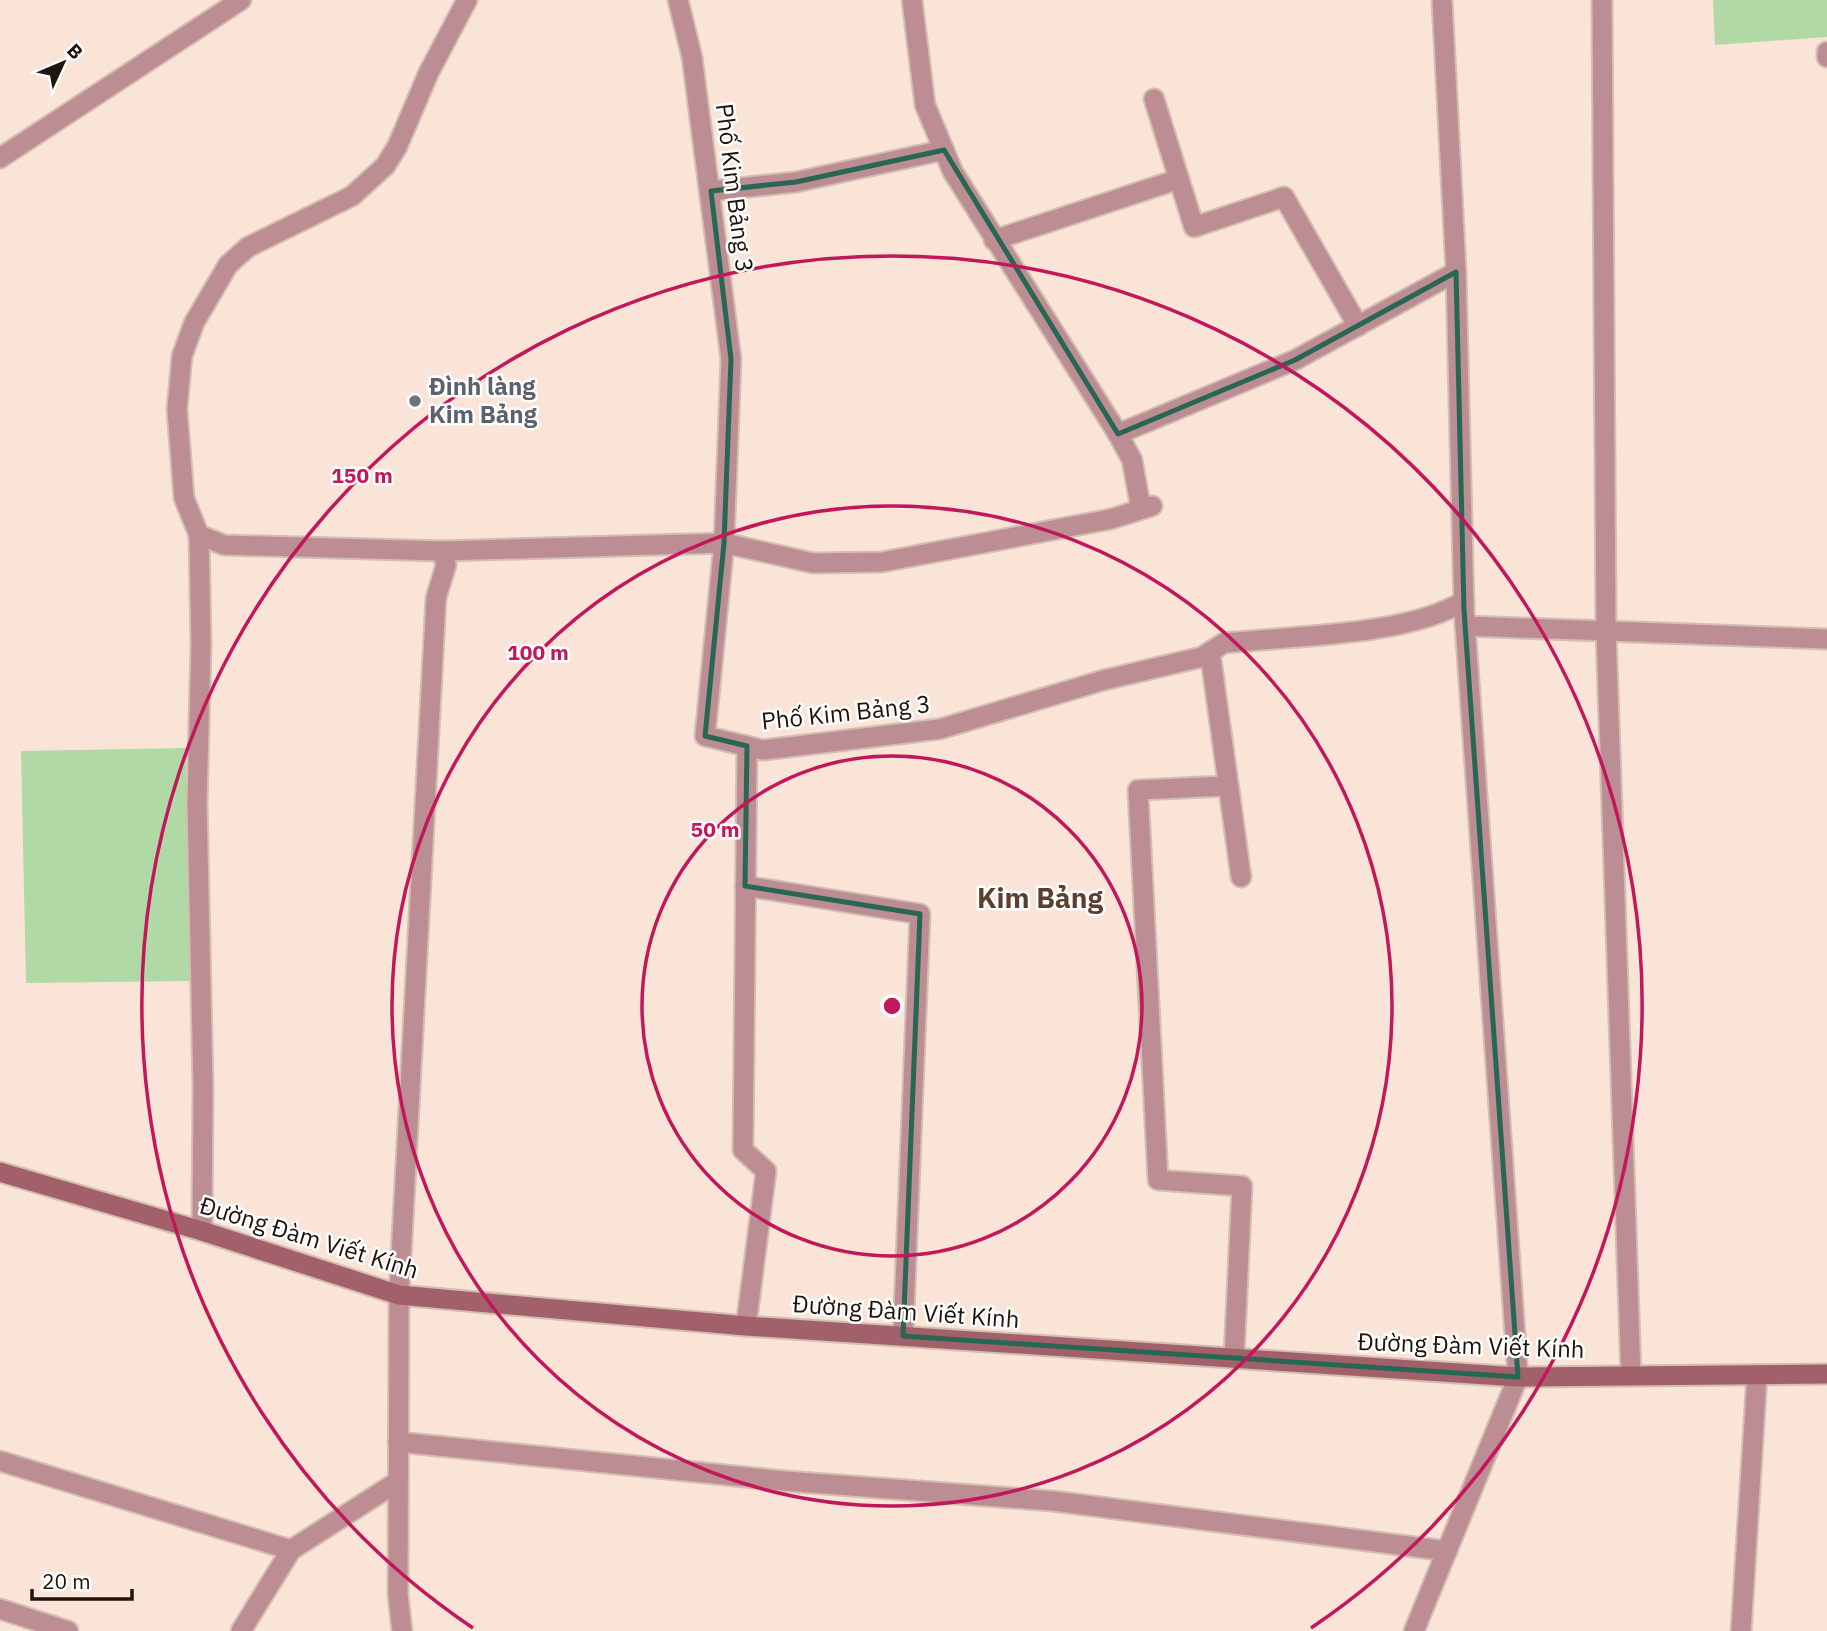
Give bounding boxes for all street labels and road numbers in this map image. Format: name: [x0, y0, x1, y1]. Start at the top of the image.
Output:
street label: Phố Kim Bảng 3: [709, 102, 761, 274]
street label: Phố Kim Bảng 3: [760, 687, 932, 737]
street label: Đường Đàm Viết Kính: [196, 1189, 423, 1286]
street label: Đường Đàm Viết Kính: [792, 1287, 1021, 1335]
street label: Đường Đàm Viết Kính: [1357, 1325, 1585, 1365]

